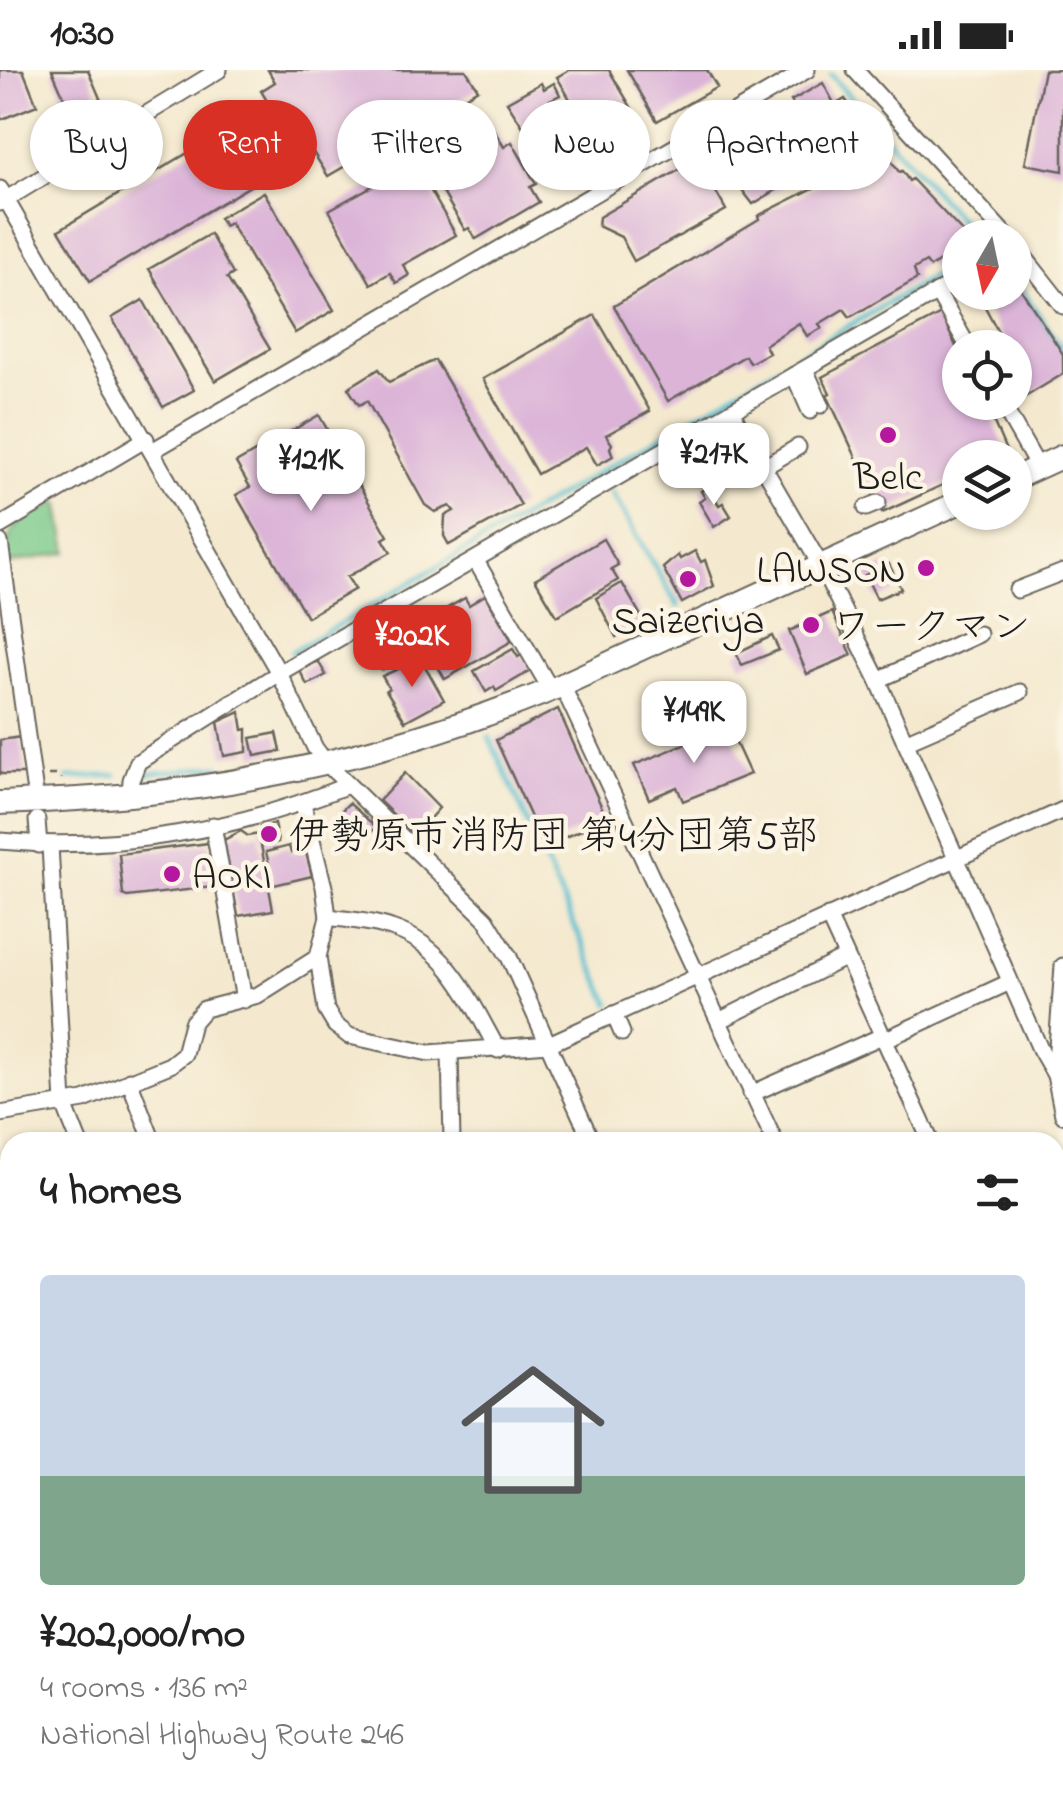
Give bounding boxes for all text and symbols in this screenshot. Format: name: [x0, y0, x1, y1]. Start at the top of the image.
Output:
text: 10:30: [50, 7, 114, 63]
chip: Buy: [30, 100, 163, 190]
chip: Rent: [183, 100, 317, 190]
chip: Filters: [337, 100, 498, 190]
chip: New: [518, 100, 650, 190]
chip: Apartment: [670, 100, 894, 190]
north arrow: [942, 220, 1032, 310]
map controls: [942, 220, 1032, 530]
button: locate: [942, 330, 1032, 420]
pin: ¥217K: [644, 423, 784, 508]
marker: Belc: [877, 424, 899, 446]
pin: ¥121K: [241, 429, 381, 514]
text: ¥217K: [680, 432, 748, 479]
text: ¥121K: [279, 438, 343, 485]
button: layers: [942, 440, 1032, 530]
place label: Belc: [852, 450, 923, 509]
place label: LAWSON: [757, 543, 906, 602]
marker: LAWSON: [915, 557, 937, 579]
marker: Saizeriya: [677, 568, 699, 590]
place label: Saizeriya: [612, 594, 764, 653]
place label: ワークマン: [831, 600, 1031, 659]
pin: ¥202K: [342, 605, 482, 690]
text: ¥202K: [375, 614, 449, 661]
marker: ワークマン: [800, 614, 822, 636]
pin: ¥149K: [624, 681, 764, 766]
text: ¥149K: [664, 690, 725, 737]
place label: 伊勢原市消防団 第4分団第5部: [289, 809, 818, 868]
marker: 伊勢原市消防団 第4分団第5部: [258, 823, 280, 845]
place label: AOKI: [192, 849, 272, 908]
marker: AOKI: [161, 863, 183, 885]
text: 4 homes: [40, 1162, 182, 1223]
icon: filters: [970, 1165, 1025, 1220]
icon: home: [443, 1340, 623, 1520]
text: ¥202,000/mo: [40, 1605, 245, 1666]
text: 4 rooms · 136 m²: [40, 1666, 248, 1713]
text: National Highway Route 246: [40, 1713, 404, 1760]

